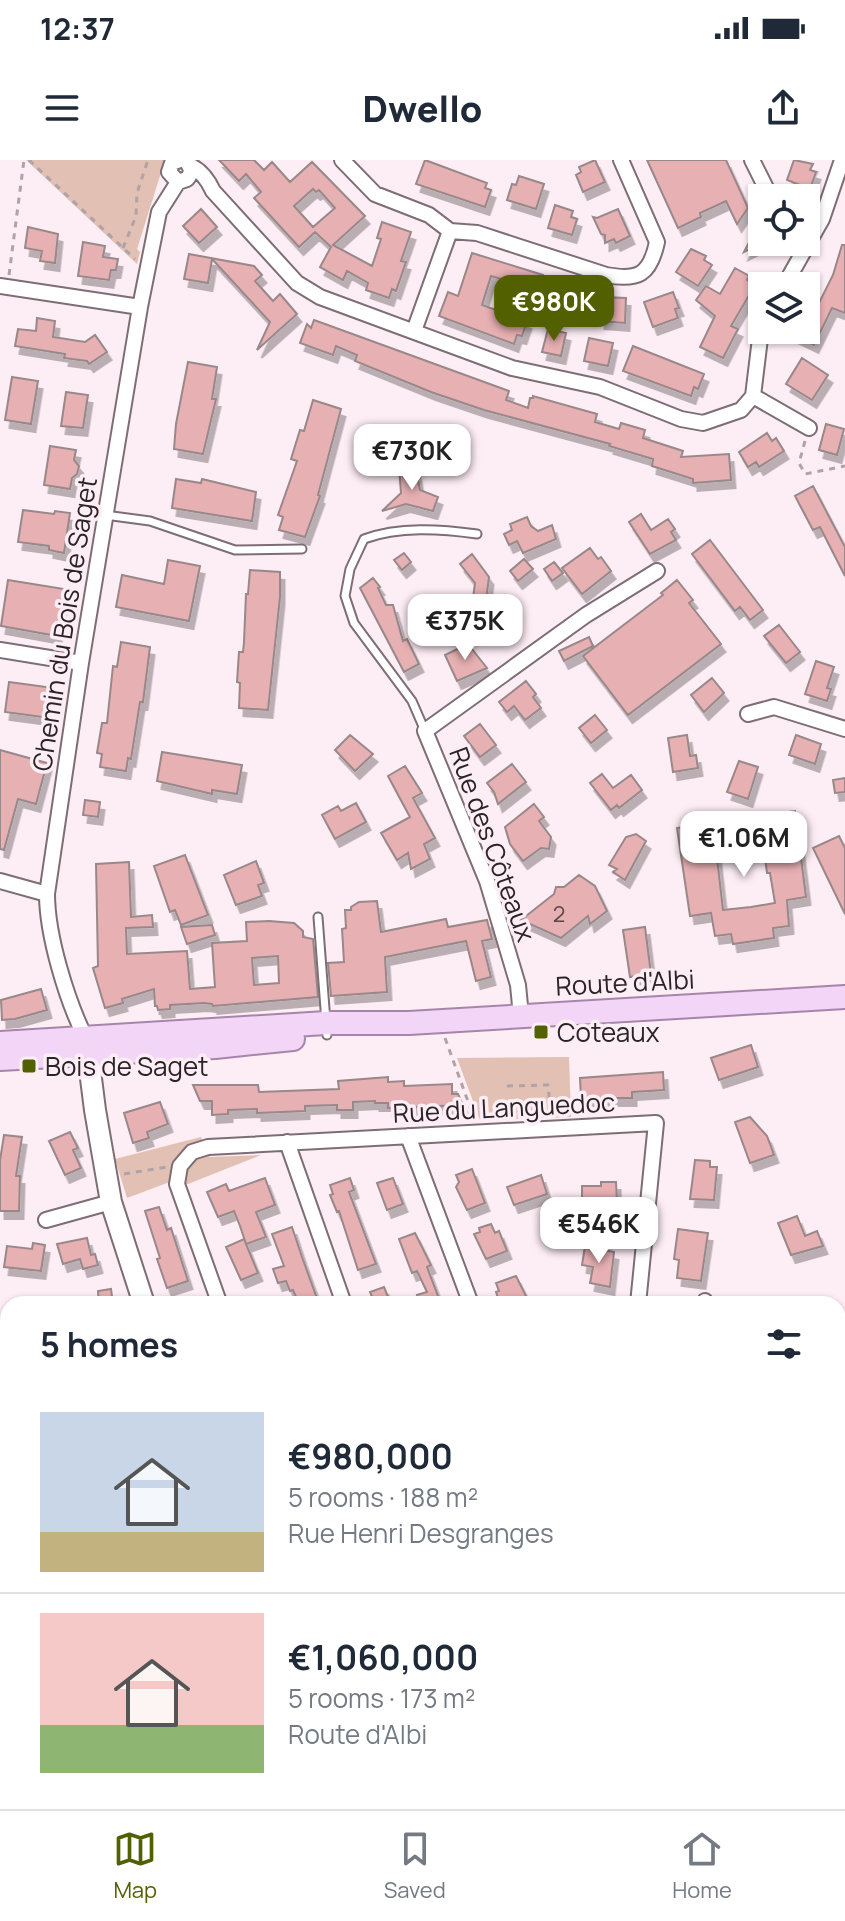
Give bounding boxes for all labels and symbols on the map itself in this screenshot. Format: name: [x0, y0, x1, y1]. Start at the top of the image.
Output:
pin: €980K: [498, 275, 610, 343]
pin: €730K: [356, 424, 468, 492]
street label: Chemin du Bois de Saget: [23, 474, 105, 774]
pin: €375K: [409, 594, 521, 662]
street label: Rue des Côteaux: [441, 742, 545, 946]
pin: €1.06M: [679, 811, 809, 879]
house number: 2: [553, 899, 565, 929]
street label: Route d'Albi: [554, 960, 696, 1004]
place label: Coteaux: [557, 1014, 660, 1050]
marker: Coteaux: [532, 1023, 550, 1041]
place label: Bois de Saget: [45, 1048, 209, 1084]
marker: Bois de Saget: [20, 1057, 38, 1075]
street label: Rue du Languedoc: [392, 1083, 616, 1131]
pin: €546K: [543, 1197, 655, 1265]

